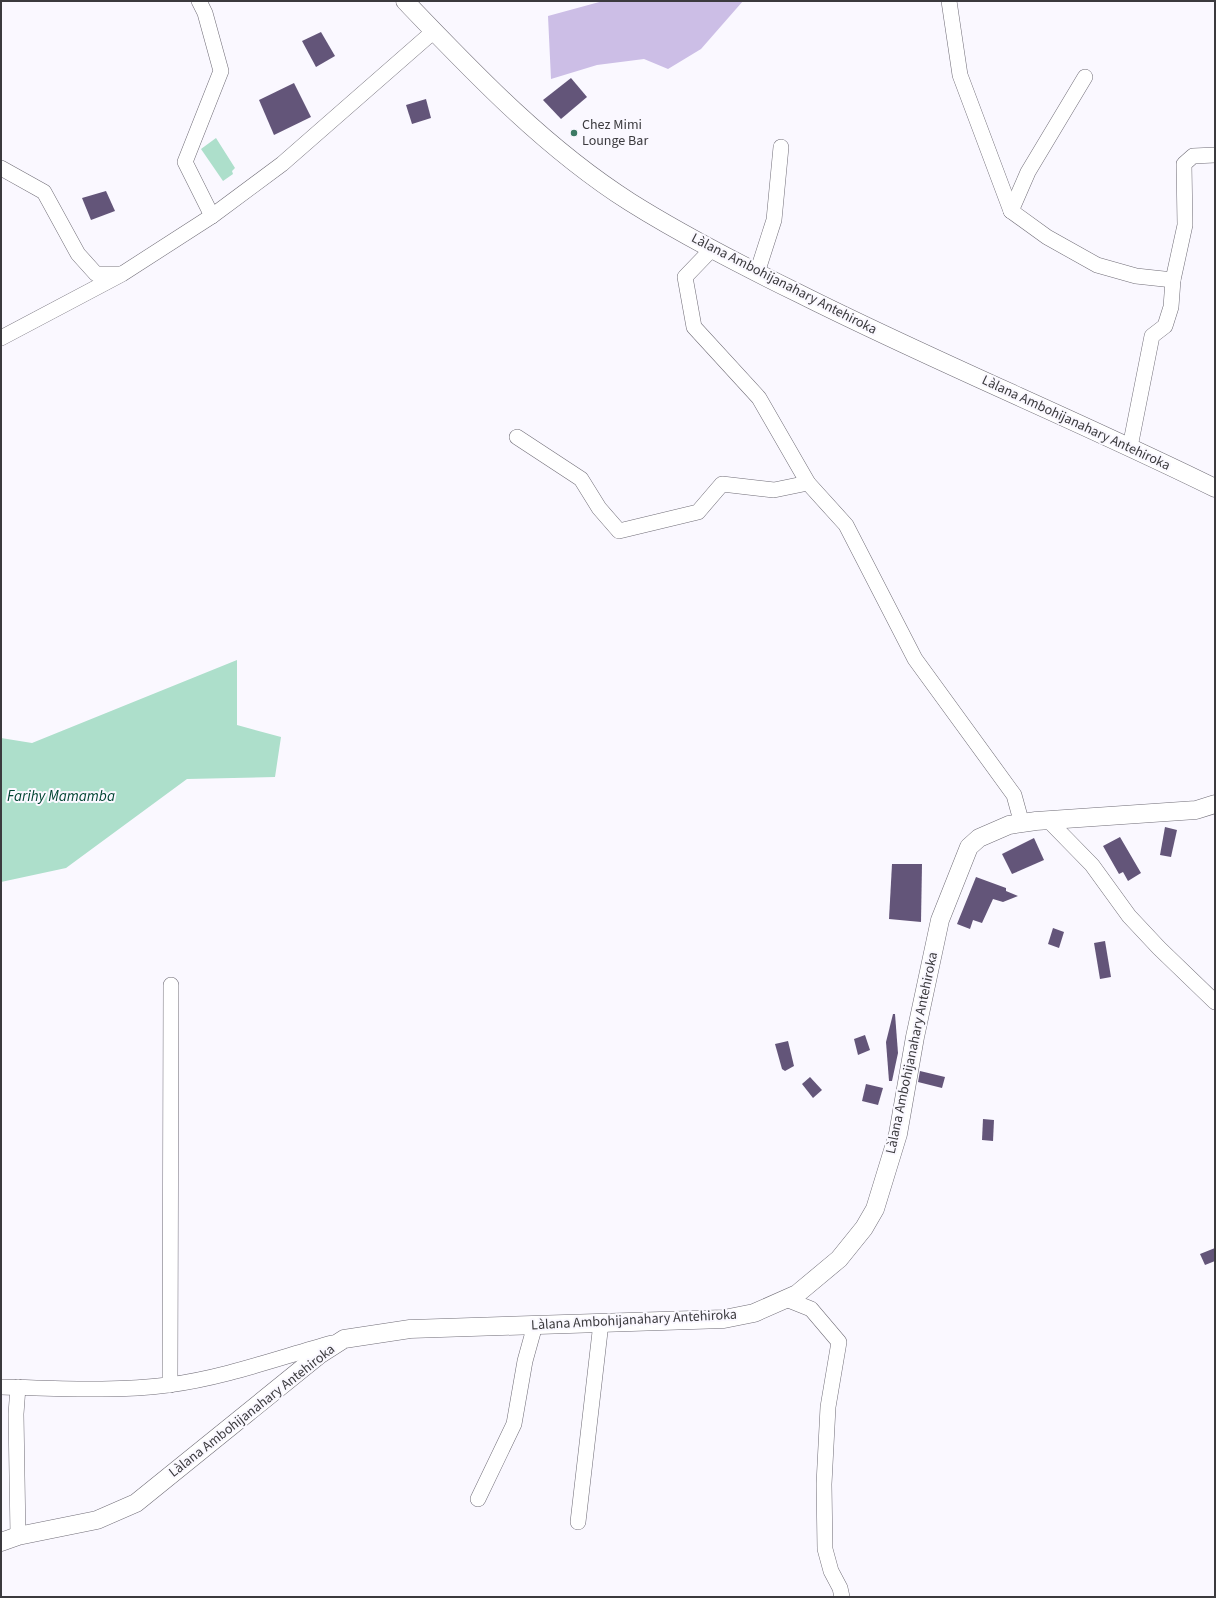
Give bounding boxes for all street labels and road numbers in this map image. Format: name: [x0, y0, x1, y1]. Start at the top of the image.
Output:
street label: Làlana Ambohijanahary Antehiroka: [688, 228, 880, 340]
street label: Làlana Ambohijanahary Antehiroka: [978, 370, 1174, 476]
street label: Làlana Ambohijanahary Antehiroka: [881, 950, 943, 1156]
street label: Làlana Ambohijanahary Antehiroka: [531, 1305, 737, 1335]
street label: Làlana Ambohijanahary Antehiroka: [165, 1340, 339, 1482]

